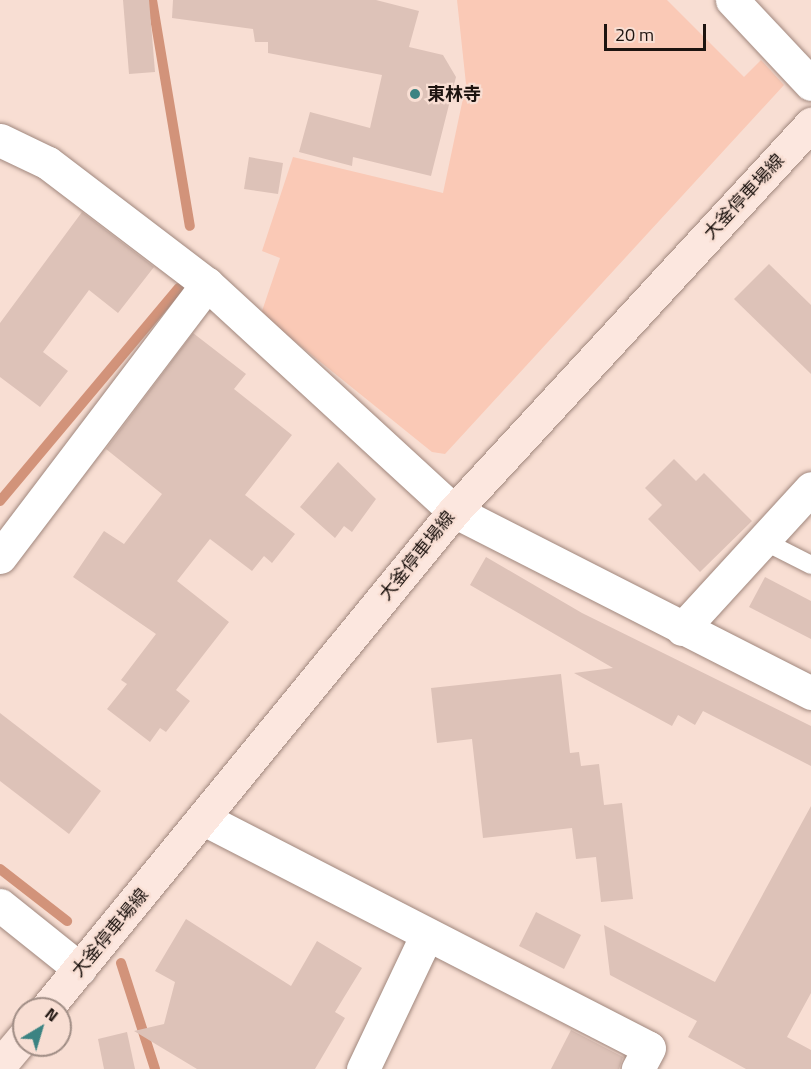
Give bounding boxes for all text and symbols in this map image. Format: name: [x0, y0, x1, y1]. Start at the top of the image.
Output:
scale bar: [607, 12, 709, 50]
text: 20 m: [615, 21, 654, 48]
place label: 東林寺: [427, 83, 481, 105]
marker: 東林寺: [408, 87, 422, 101]
street label: 大釜停車場線: [699, 150, 789, 244]
street label: 大釜停車場線: [375, 507, 459, 605]
street label: 大釜停車場線: [67, 885, 153, 981]
north arrow: [12, 997, 72, 1057]
text: N: [40, 1002, 64, 1027]

